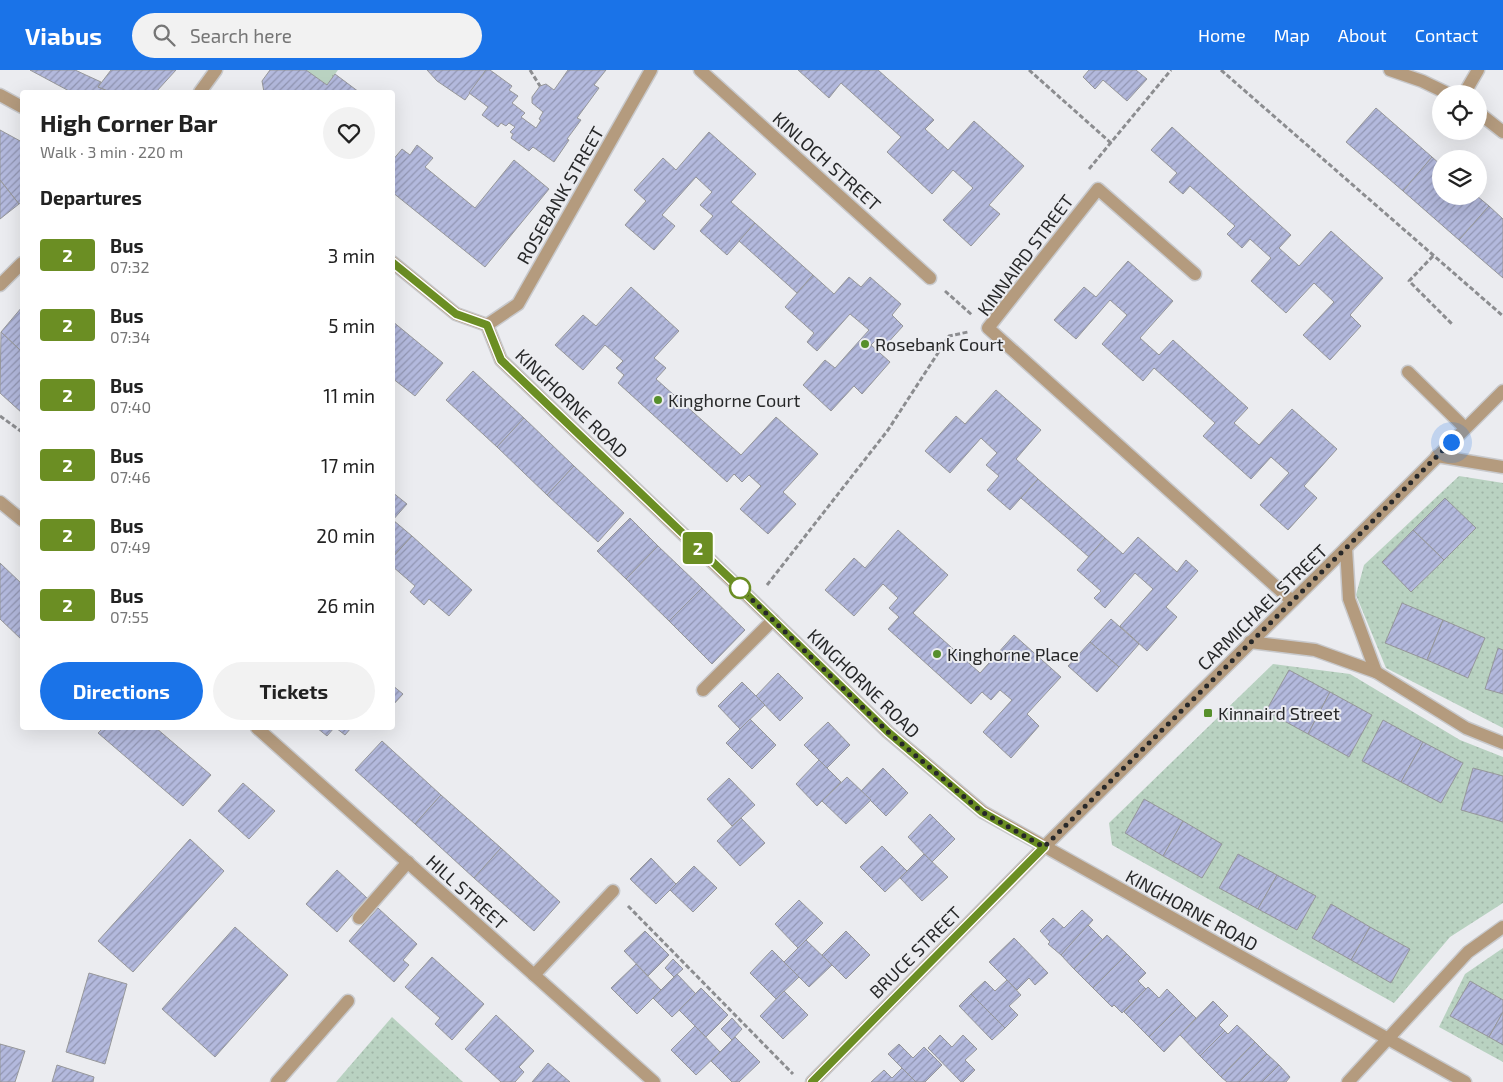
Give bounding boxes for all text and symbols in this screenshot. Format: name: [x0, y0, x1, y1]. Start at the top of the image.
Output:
search box: [132, 13, 482, 58]
text: Viabus: [25, 21, 102, 50]
icon: search: [150, 21, 178, 49]
text: Search here: [190, 24, 292, 47]
text: Home: [1198, 24, 1246, 46]
text: Map: [1274, 24, 1310, 46]
text: About: [1338, 24, 1387, 46]
text: Contact: [1415, 24, 1478, 46]
map controls: [1432, 85, 1487, 205]
button: locate: [1432, 85, 1487, 140]
button: heart: [323, 107, 375, 159]
street label: KINLOCH STREET: [768, 107, 886, 216]
text: High Corner Bar: [40, 108, 218, 137]
street label: ROSEBANK STREET: [512, 122, 609, 268]
text: Walk · 3 min · 220 m: [40, 142, 183, 161]
button: layers: [1432, 150, 1487, 205]
text: Departures: [40, 186, 142, 209]
street label: KINNAIRD STREET: [972, 190, 1078, 320]
text: Bus: [110, 234, 144, 257]
text: 2: [62, 244, 73, 266]
text: 3 min: [328, 244, 375, 267]
text: 07:32: [110, 257, 150, 276]
text: Bus: [110, 304, 144, 327]
text: 2: [62, 314, 73, 336]
text: 5 min: [328, 314, 375, 337]
text: 07:34: [110, 327, 150, 346]
place label: Rosebank Court: [875, 333, 1004, 355]
marker: Rosebank Court: [859, 338, 871, 350]
street label: KINGHORNE ROAD: [511, 344, 633, 462]
text: Bus: [110, 374, 144, 397]
text: 2: [62, 384, 73, 406]
text: 11 min: [323, 384, 375, 407]
place label: Kinghorne Court: [668, 389, 801, 411]
marker: Kinghorne Court: [652, 394, 664, 406]
text: 07:40: [110, 397, 151, 416]
your location: [1439, 430, 1464, 455]
text: Bus: [110, 444, 144, 467]
text: 2: [62, 454, 73, 476]
text: 17 min: [321, 454, 375, 477]
text: 07:46: [110, 467, 151, 486]
text: Bus: [110, 514, 144, 537]
text: 2: [62, 524, 73, 546]
text: 20 min: [316, 524, 375, 547]
line badge: 2: [682, 532, 714, 564]
text: 07:49: [110, 537, 151, 556]
text: 2: [693, 537, 703, 559]
street label: CARMICHAEL STREET: [1193, 539, 1332, 675]
unlabelled marker: [729, 577, 751, 599]
text: Bus: [110, 584, 144, 607]
text: 2: [62, 594, 73, 616]
text: 26 min: [317, 594, 375, 617]
text: 07:55: [110, 607, 149, 626]
street label: KINGHORNE ROAD: [803, 624, 925, 742]
place label: Kinghorne Place: [947, 643, 1079, 665]
marker: Kinghorne Place: [931, 648, 943, 660]
button: Directions: [40, 662, 203, 720]
button: Tickets: [213, 662, 375, 720]
place label: Kinnaird Street: [1218, 702, 1340, 724]
marker: Kinnaird Street: [1202, 707, 1214, 719]
street label: HILL STREET: [422, 850, 512, 934]
street label: KINGHORNE ROAD: [1122, 865, 1262, 955]
street label: BRUCE STREET: [864, 901, 966, 1003]

